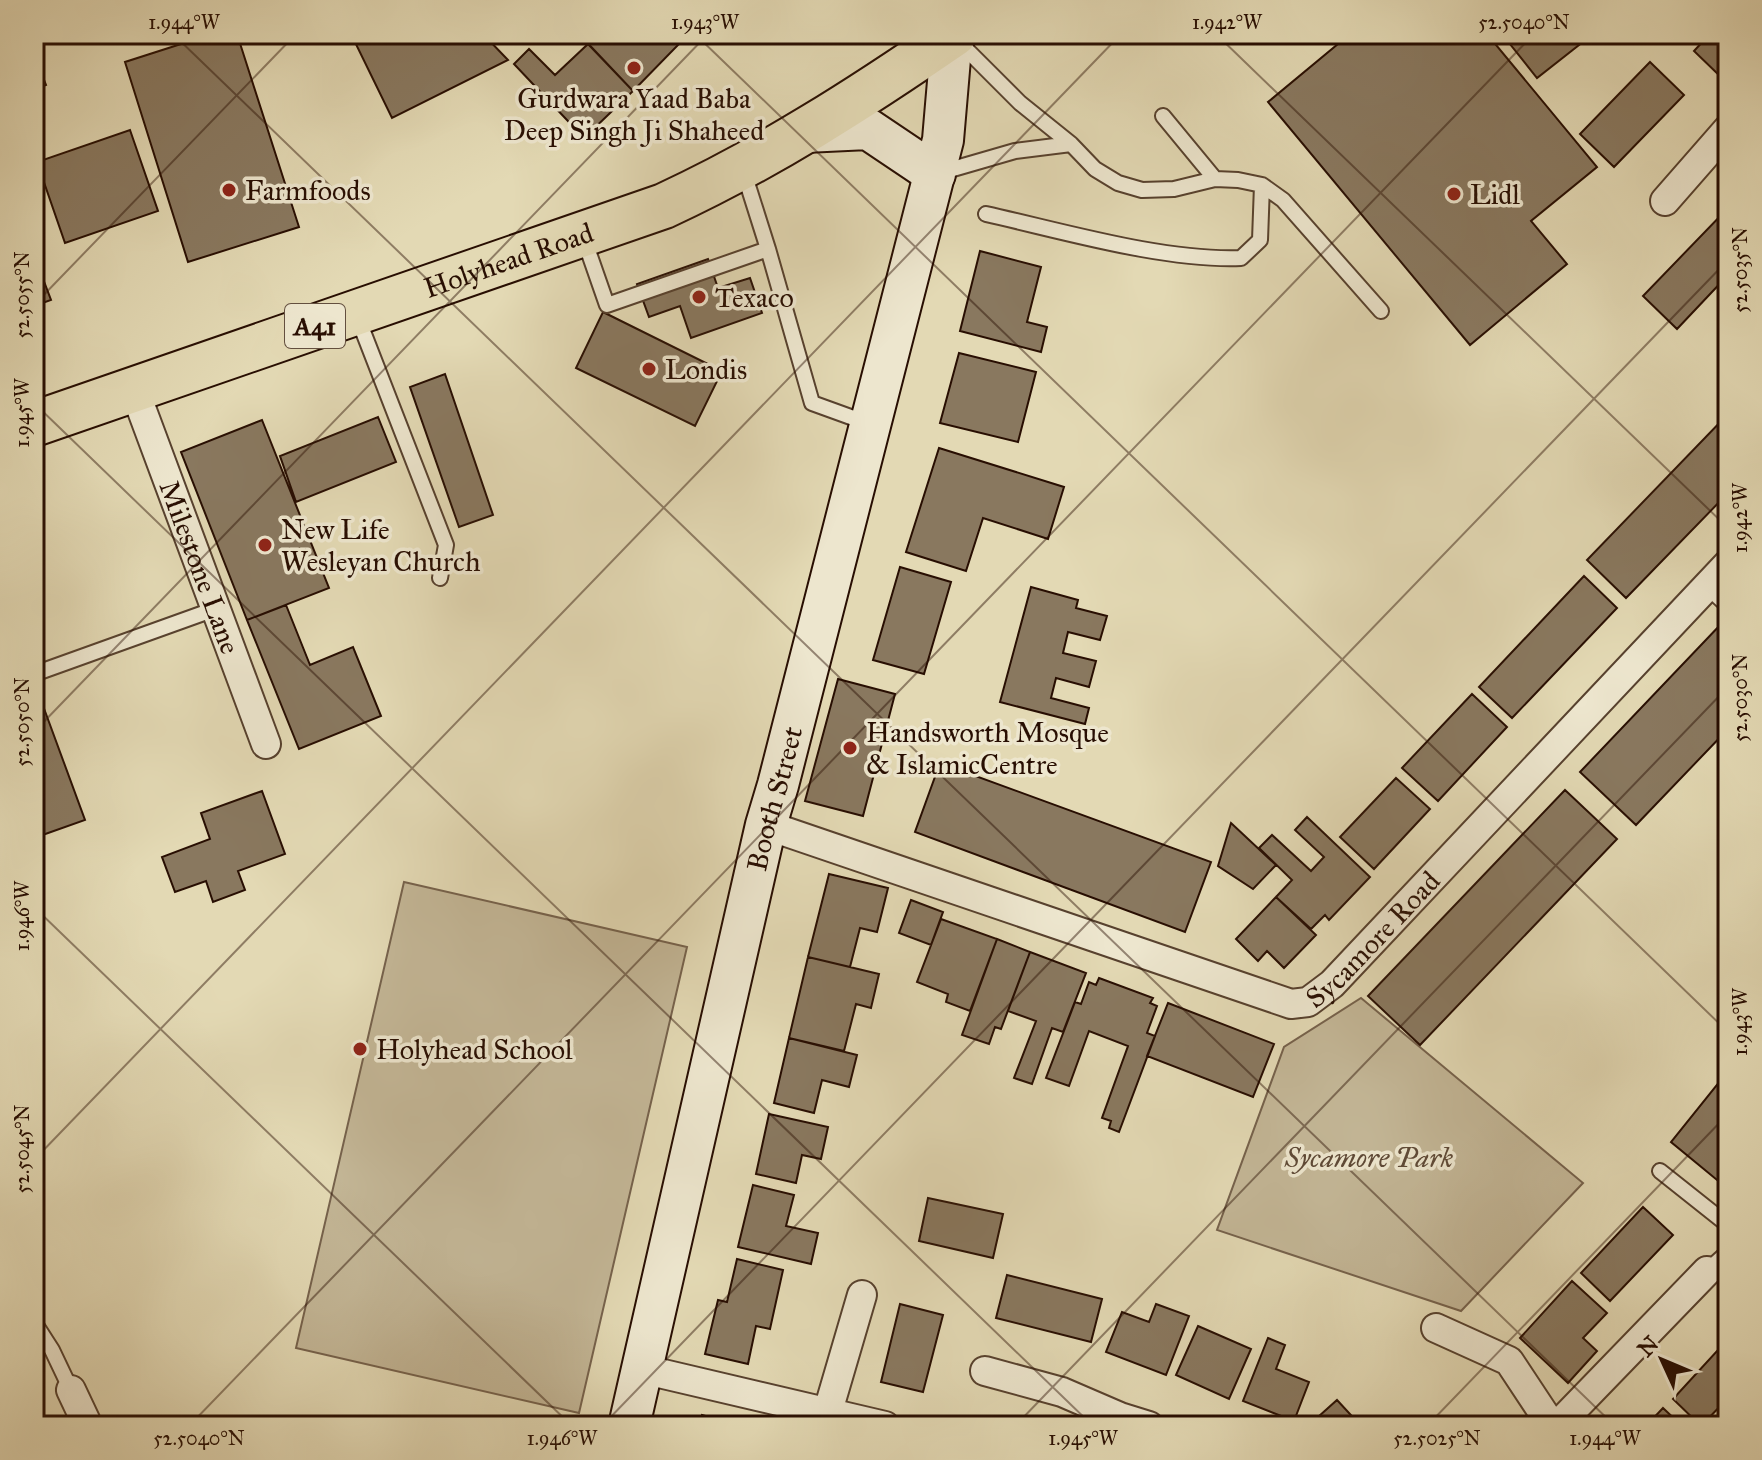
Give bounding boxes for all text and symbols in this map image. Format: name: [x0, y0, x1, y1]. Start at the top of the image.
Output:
text: 1.944°W: [148, 10, 221, 34]
text: 1.943°W: [671, 10, 740, 34]
text: 1.942°W: [1192, 10, 1263, 34]
text: 52.5040°N: [1478, 10, 1570, 34]
marker: Gurdwara Yaad Baba Deep Singh Ji Shaheed: [625, 59, 643, 77]
place label: Gurdwara Yaad Baba Deep Singh Ji Shaheed: [504, 81, 764, 148]
place label: Farmfoods: [245, 173, 371, 208]
place label: Lidl: [1470, 177, 1520, 212]
marker: Farmfoods: [220, 181, 238, 199]
marker: Lidl: [1445, 185, 1463, 203]
street label: Holyhead Road: [419, 214, 598, 305]
text: 52.5035°N: [1728, 227, 1752, 313]
text: 52.5055°N: [10, 251, 34, 339]
place label: Texaco: [715, 280, 794, 315]
marker: Texaco: [690, 288, 708, 306]
road number: A41: [285, 304, 345, 348]
place label: Londis: [665, 352, 747, 387]
marker: Londis: [640, 360, 658, 378]
text: 1.945°W: [10, 377, 34, 448]
street label: Milestone Lane: [152, 476, 248, 659]
text: 1.942°W: [1728, 482, 1752, 553]
place label: New Life Wesleyan Church: [281, 512, 481, 579]
marker: New Life Wesleyan Church: [256, 536, 274, 554]
text: 52.5030°N: [1728, 654, 1752, 742]
text: 52.5050°N: [10, 677, 34, 767]
place label: Handsworth Mosque & IslamicCentre: [866, 715, 1109, 782]
street label: Booth Street: [739, 722, 810, 874]
marker: Handsworth Mosque & IslamicCentre: [841, 739, 859, 757]
street label: Sycamore Road: [1299, 863, 1447, 1015]
text: 1.946°W: [10, 880, 34, 951]
text: 1.943°W: [1728, 987, 1752, 1056]
place label: Holyhead School: [376, 1032, 573, 1067]
marker: Holyhead School: [351, 1040, 369, 1058]
text: 52.5045°N: [10, 1104, 34, 1194]
park label: Sycamore Park: [1284, 1140, 1454, 1175]
north arrow: [1622, 1320, 1702, 1400]
text: N: [1632, 1330, 1664, 1363]
text: 52.5040°N: [153, 1426, 245, 1450]
text: 1.946°W: [527, 1426, 598, 1450]
text: 1.945°W: [1048, 1426, 1119, 1450]
text: 52.5025°N: [1393, 1426, 1481, 1450]
text: 1.944°W: [1569, 1426, 1642, 1450]

